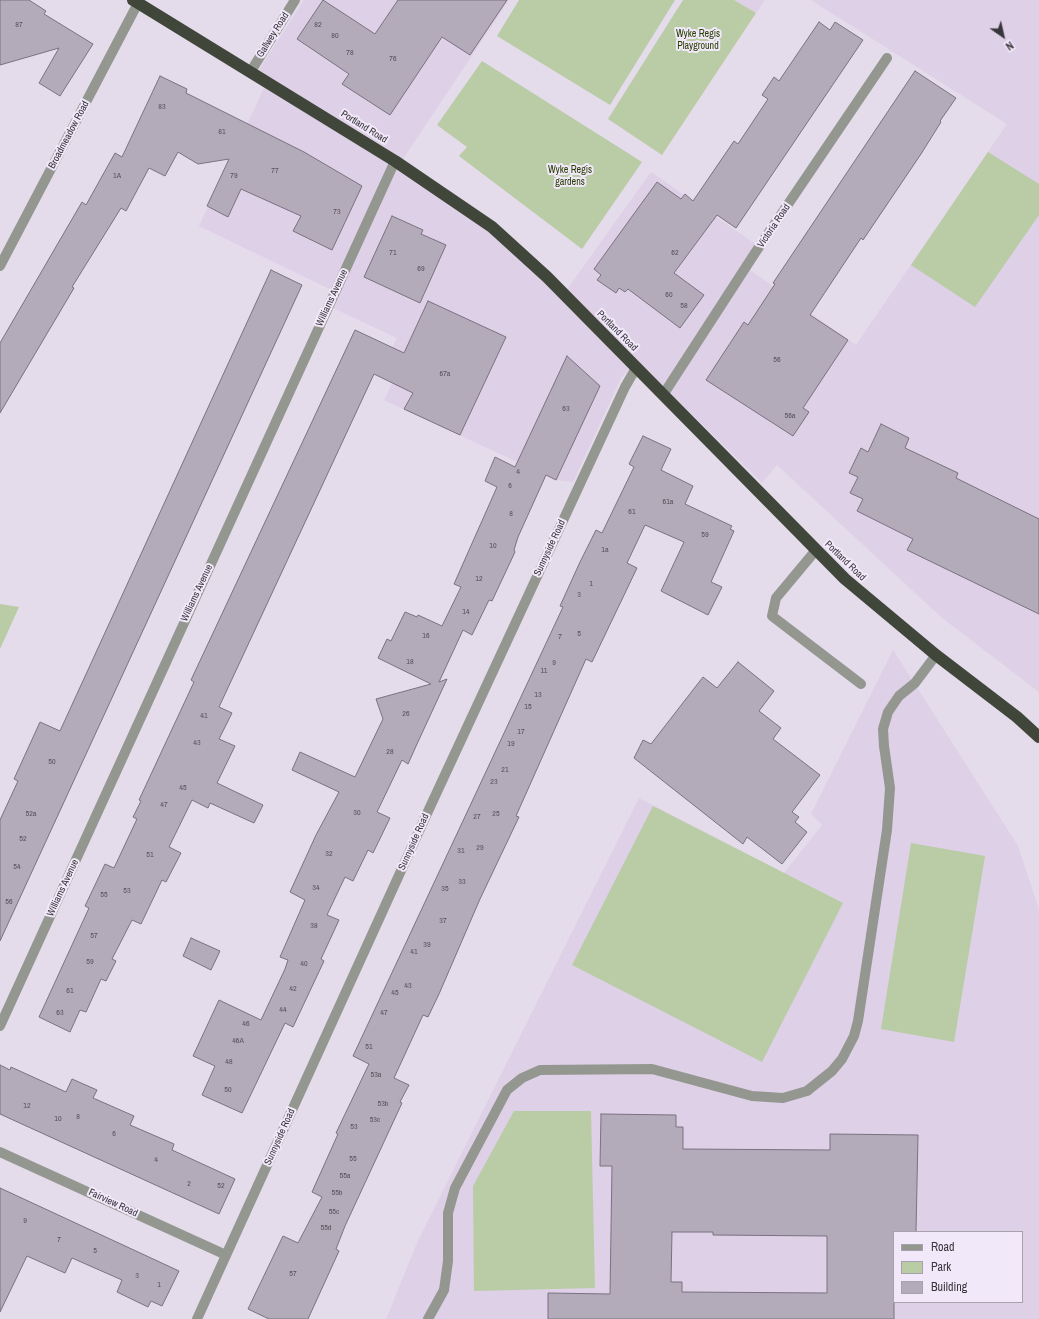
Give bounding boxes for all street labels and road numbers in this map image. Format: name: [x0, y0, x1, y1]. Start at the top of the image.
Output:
street label: Gallwey Road: [254, 10, 292, 60]
street label: Broadmeadow Road: [46, 99, 92, 171]
street label: Portland Road: [339, 108, 389, 146]
street label: Victoria Road: [755, 202, 793, 250]
street label: Williams Avenue: [314, 268, 350, 328]
street label: Portland Road: [594, 308, 640, 354]
street label: Sunnyside Road: [532, 518, 568, 578]
street label: Portland Road: [822, 538, 868, 584]
street label: Williams Avenue: [179, 563, 215, 623]
street label: Sunnyside Road: [396, 812, 432, 872]
street label: Williams Avenue: [45, 858, 81, 918]
street label: Sunnyside Road: [262, 1107, 298, 1167]
street label: Fairview Road: [86, 1186, 140, 1220]

